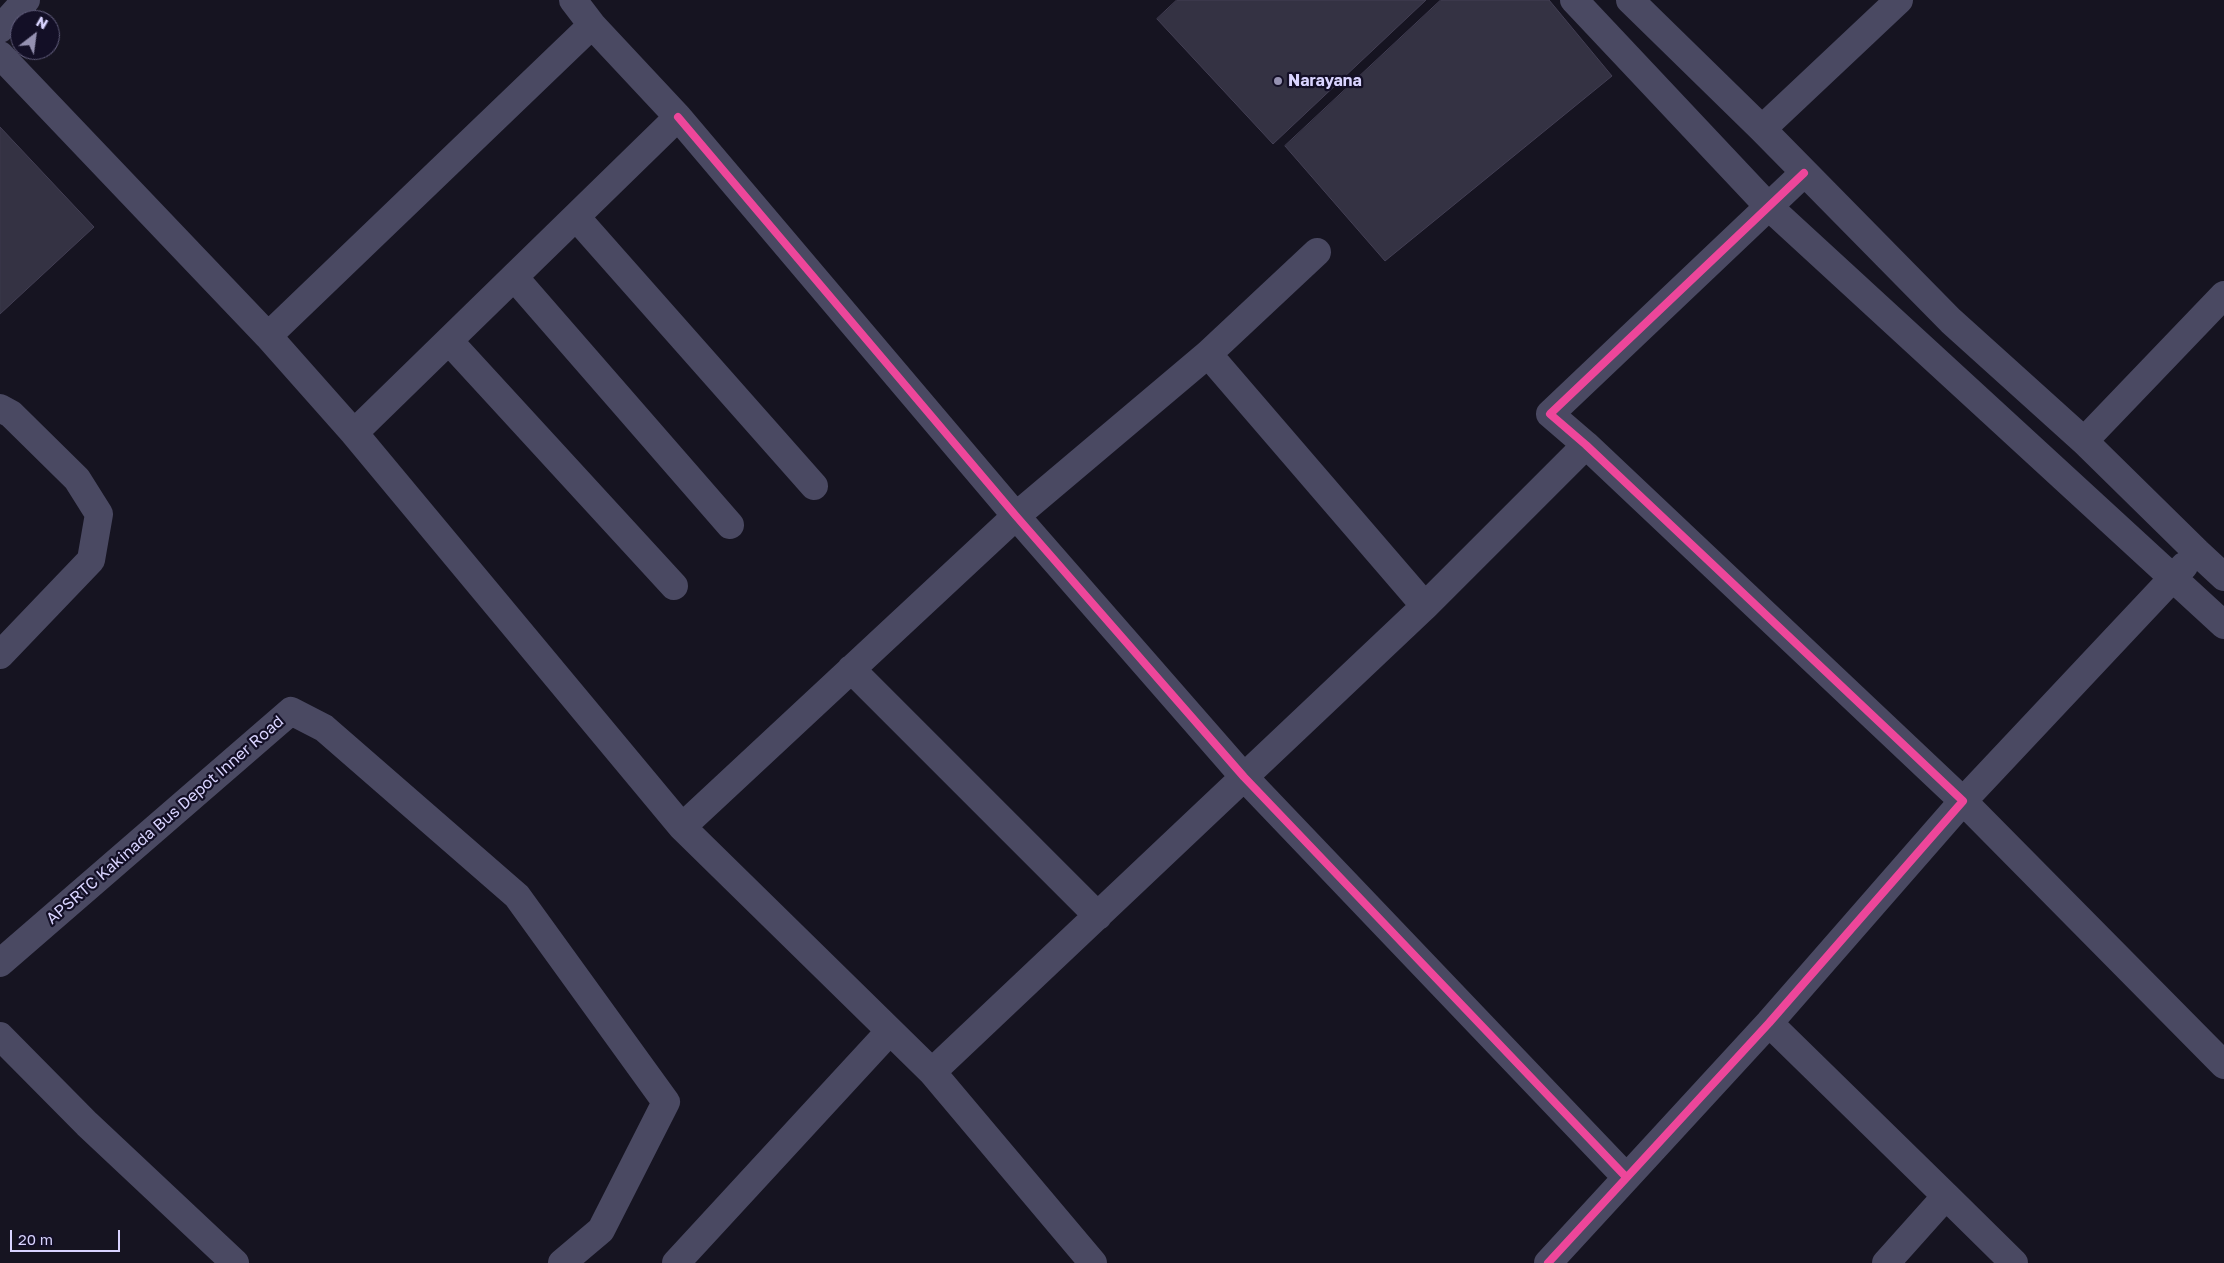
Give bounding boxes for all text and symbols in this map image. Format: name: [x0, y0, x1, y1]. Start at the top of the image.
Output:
north arrow: [10, 10, 60, 60]
text: N: [33, 12, 51, 32]
place label: Narayana: [1288, 71, 1362, 91]
marker: Narayana: [1272, 75, 1284, 87]
street label: APSRTC Kakinada Bus Depot Inner Road: [42, 712, 288, 928]
scale bar: [12, 1220, 122, 1252]
text: 20 m: [18, 1230, 53, 1248]

